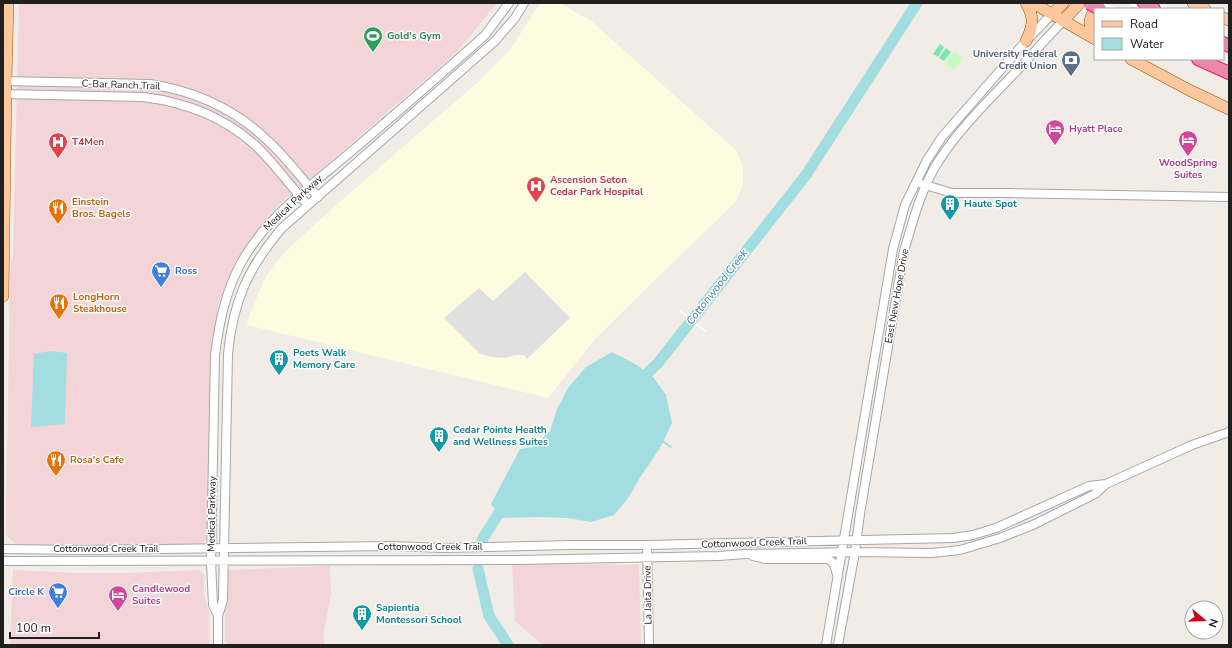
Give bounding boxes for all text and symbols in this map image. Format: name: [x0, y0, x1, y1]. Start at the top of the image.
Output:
legend: [1094, 8, 1224, 60]
text: Road: [1130, 16, 1158, 32]
sports icon: Gold's Gym: [362, 25, 384, 53]
place label: Gold's Gym: [387, 29, 441, 43]
text: Water: [1130, 36, 1164, 52]
place label: University Federal Credit Union: [973, 47, 1058, 73]
bank icon: University Federal Credit Union: [1060, 49, 1082, 77]
street label: C-Bar Ranch Trail: [81, 77, 161, 93]
hotel icon: Hyatt Place: [1044, 118, 1066, 146]
place label: Hyatt Place: [1069, 122, 1123, 136]
hotel icon: WoodSpring Suites: [1177, 129, 1199, 157]
hospital icon: T4Men: [47, 131, 69, 159]
place label: T4Men: [72, 135, 104, 149]
place label: WoodSpring Suites: [1159, 156, 1217, 182]
street label: Medical Parkway: [260, 171, 326, 234]
place label: Ascension Seton Cedar Park Hospital: [550, 173, 644, 199]
hospital icon: Ascension Seton Cedar Park Hospital: [525, 175, 547, 203]
building icon: Haute Spot: [939, 193, 961, 221]
place label: Einstein Bros. Bagels: [72, 195, 130, 221]
restaurant icon: Einstein Bros. Bagels: [47, 197, 69, 225]
place label: Haute Spot: [964, 197, 1017, 211]
water label: Cottonwood Creek: [683, 246, 752, 328]
street label: East New Hope Drive: [882, 247, 912, 345]
supermarket icon: Ross: [150, 260, 172, 288]
place label: Ross: [175, 264, 197, 278]
place label: LongHorn Steakhouse: [73, 290, 128, 316]
restaurant icon: LongHorn Steakhouse: [48, 292, 70, 320]
place label: Poets Walk Memory Care: [293, 346, 356, 372]
building icon: Poets Walk Memory Care: [268, 348, 290, 376]
place label: Cedar Pointe Health and Wellness Suites: [453, 423, 548, 449]
building icon: Cedar Pointe Health and Wellness Suites: [428, 425, 450, 453]
restaurant icon: Rosa's Cafe: [45, 449, 67, 477]
place label: Rosa's Cafe: [70, 453, 124, 467]
street label: Medical Parkway: [204, 475, 220, 552]
street label: Cottonwood Creek Trail: [701, 534, 807, 552]
street label: Cottonwood Creek Trail: [377, 540, 483, 554]
street label: Cottonwood Creek Trail: [53, 542, 159, 556]
street label: La Jaita Drive: [640, 565, 656, 625]
supermarket icon: Circle K: [47, 581, 69, 609]
place label: Candlewood Suites: [132, 582, 190, 608]
hotel icon: Candlewood Suites: [107, 584, 129, 612]
place label: Circle K: [8, 585, 44, 599]
north arrow: [1184, 600, 1224, 640]
place label: Sapientia Montessori School: [376, 601, 463, 627]
building icon: Sapientia Montessori School: [351, 603, 373, 631]
scale bar: [10, 614, 99, 640]
text: N: [1205, 617, 1221, 629]
text: 100 m: [16, 620, 51, 636]

